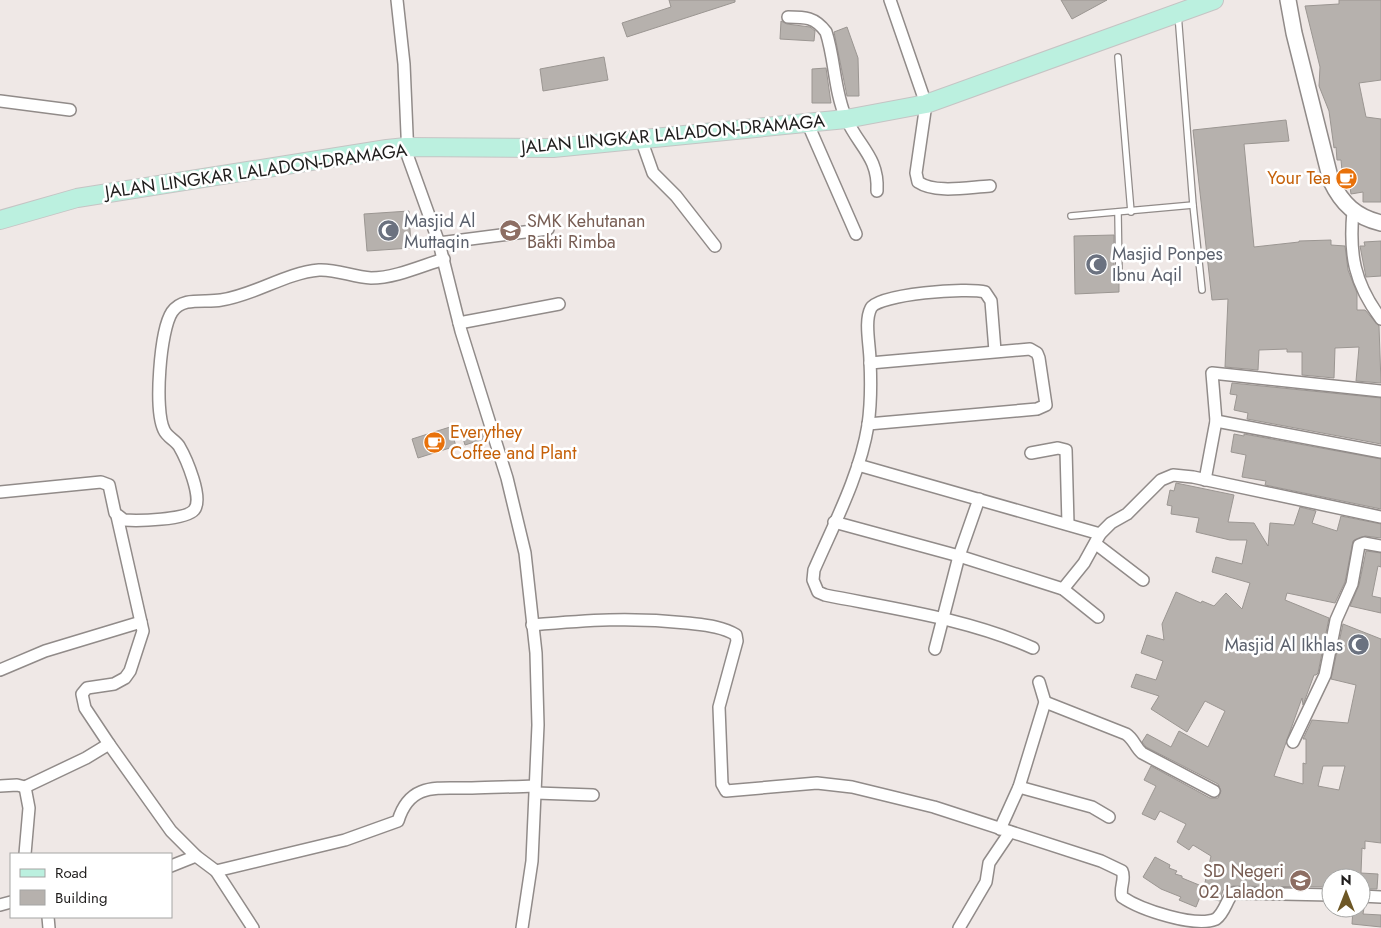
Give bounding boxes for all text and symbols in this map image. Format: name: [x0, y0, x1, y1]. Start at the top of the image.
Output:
street label: JALAN LINGKAR LALADON-DRAMAGA: [518, 108, 826, 160]
street label: JALAN LINGKAR LALADON-DRAMAGA: [101, 137, 409, 205]
place label: Your Tea: [1267, 165, 1331, 191]
cafe icon: Your Tea: [1335, 166, 1359, 190]
place label: Masjid Al Muttaqin: [404, 208, 475, 255]
place label: SMK Kehutanan Bakti Rimba: [527, 208, 645, 255]
mosque icon: Masjid Al Muttaqin: [376, 219, 400, 243]
school or university icon: SMK Kehutanan Bakti Rimba: [499, 219, 523, 243]
place label: Masjid Ponpes Ibnu Aqil: [1112, 241, 1223, 288]
mosque icon: Masjid Ponpes Ibnu Aqil: [1084, 252, 1108, 276]
place label: Everythey Coffee and Plant: [450, 419, 577, 466]
cafe icon: Everythey Coffee and Plant: [422, 430, 446, 454]
place label: Masjid Al Ikhlas: [1224, 632, 1343, 658]
mosque icon: Masjid Al Ikhlas: [1347, 633, 1371, 657]
legend: [10, 853, 172, 918]
place label: SD Negeri 02 Laladon: [1198, 858, 1284, 905]
text: Road: [55, 862, 87, 884]
north arrow: [1321, 868, 1371, 918]
school or university icon: SD Negeri 02 Laladon: [1288, 869, 1312, 893]
text: N: [1340, 870, 1352, 890]
text: Building: [55, 887, 107, 909]

